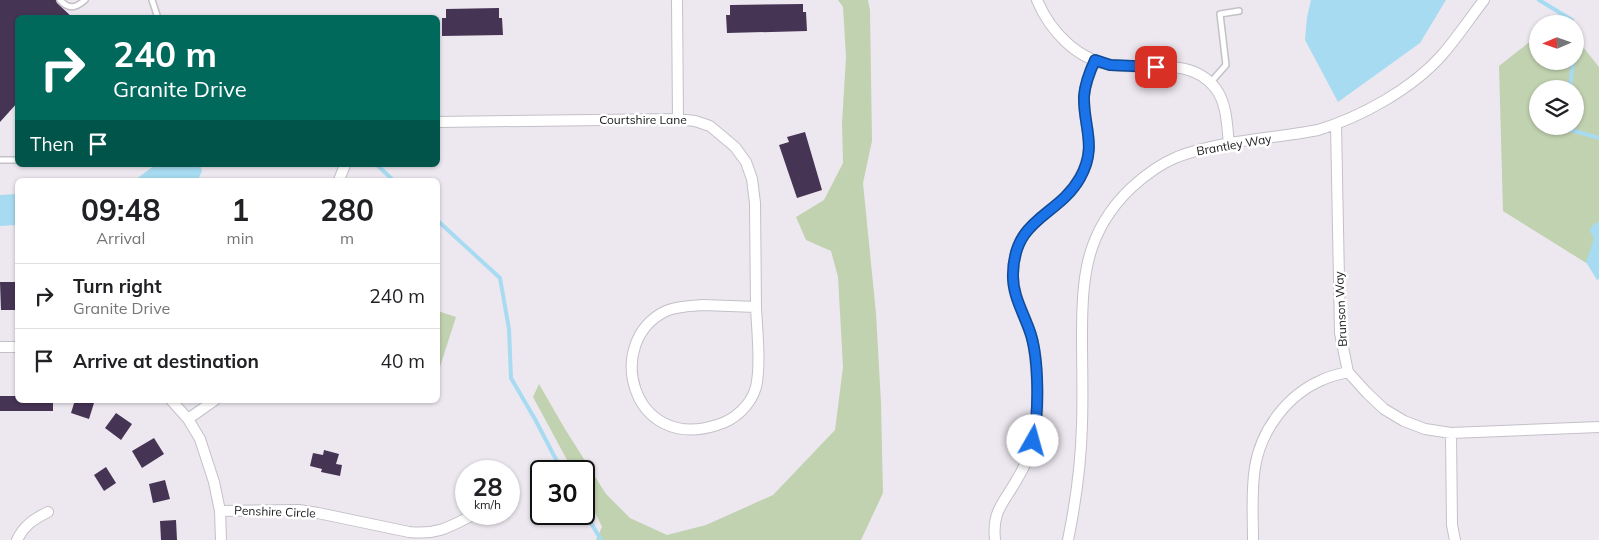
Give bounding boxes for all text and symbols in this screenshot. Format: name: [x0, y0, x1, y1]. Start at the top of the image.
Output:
north arrow: [1529, 15, 1584, 70]
map controls: [1529, 15, 1584, 135]
text: 240 m: [113, 32, 217, 76]
icon: right: [30, 35, 95, 100]
pin: [1135, 46, 1177, 88]
icon: arrive: [1142, 53, 1170, 81]
text: Granite Drive: [113, 75, 247, 103]
button: layers: [1529, 80, 1584, 135]
street label: Courtshire Lane: [599, 112, 687, 127]
icon: arrive: [84, 130, 112, 158]
street label: Brantley Way: [1195, 130, 1273, 158]
text: Then: [30, 132, 74, 156]
text: 09:48: [81, 191, 161, 229]
text: 1: [231, 191, 249, 229]
text: 280: [320, 191, 374, 229]
text: Arrival: [96, 228, 145, 248]
text: min: [227, 228, 254, 248]
text: m: [340, 228, 354, 248]
street label: Brunson Way: [1331, 270, 1350, 347]
text: Turn right: [73, 274, 162, 298]
icon: right: [30, 282, 58, 310]
text: 240 m: [369, 284, 425, 308]
text: Granite Drive: [73, 298, 170, 318]
icon: arrive: [30, 347, 58, 375]
text: Arrive at destination: [73, 349, 259, 373]
text: 40 m: [381, 349, 425, 373]
position arrow: [1006, 414, 1058, 466]
speed limit sign: 30: [530, 460, 595, 525]
text: 28: [472, 471, 503, 502]
text: km/h: [474, 497, 501, 512]
street label: Penshire Circle: [234, 503, 316, 520]

